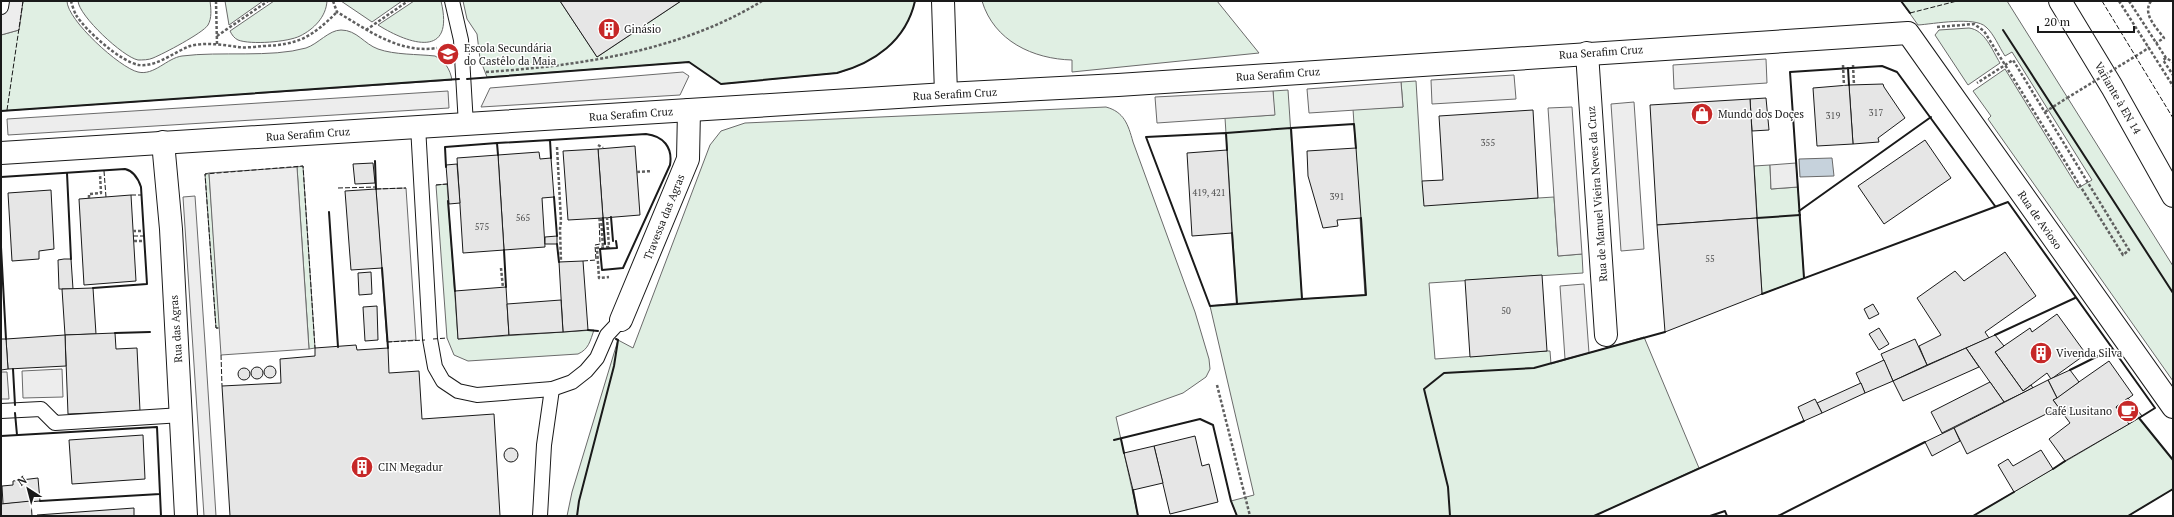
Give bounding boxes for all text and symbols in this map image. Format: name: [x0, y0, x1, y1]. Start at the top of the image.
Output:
scale bar: [2038, 8, 2134, 34]
text: 20 m: [2044, 14, 2071, 29]
building icon: Ginásio: [596, 16, 622, 42]
place label: Ginásio: [624, 22, 661, 36]
school or university icon: Escola Secundária do Castêlo da Maia: [435, 41, 461, 67]
place label: Escola Secundária do Castêlo da Maia: [464, 41, 557, 68]
street label: Rua Serafim Cruz: [1558, 42, 1644, 62]
street label: Variante à EN 14: [2092, 59, 2144, 137]
street label: Rua Serafim Cruz: [1235, 64, 1321, 84]
street label: Rua Serafim Cruz: [912, 85, 998, 103]
shop icon: Mundo dos Doçes: [1689, 101, 1715, 127]
street label: Rua Serafim Cruz: [588, 104, 674, 124]
street label: Rua de Manuel Vieira Neves da Cruz: [1584, 106, 1610, 282]
place label: Mundo dos Doçes: [1718, 107, 1804, 121]
house number: 317: [1869, 107, 1883, 119]
house number: 319: [1826, 110, 1840, 122]
street label: Rua Serafim Cruz: [265, 124, 351, 144]
house number: 355: [1481, 137, 1495, 149]
street label: Travessa das Agras: [640, 172, 688, 262]
house number: 419, 421: [1192, 187, 1226, 199]
street label: Rua de Avioso: [2015, 188, 2065, 252]
house number: 391: [1330, 191, 1344, 203]
house number: 565: [516, 212, 530, 224]
house number: 575: [475, 221, 489, 233]
house number: 55: [1705, 253, 1715, 265]
street label: Rua das Agras: [167, 294, 185, 363]
house number: 50: [1501, 305, 1511, 317]
building icon: Vivenda Silva: [2028, 340, 2054, 366]
place label: Vivenda Silva: [2056, 346, 2123, 360]
cafe icon: Café Lusitano: [2115, 398, 2141, 424]
place label: Café Lusitano: [2045, 404, 2112, 418]
building icon: CIN Megadur: [349, 454, 375, 480]
place label: CIN Megadur: [378, 460, 444, 474]
north arrow: [8, 469, 48, 509]
text: N: [15, 472, 30, 489]

